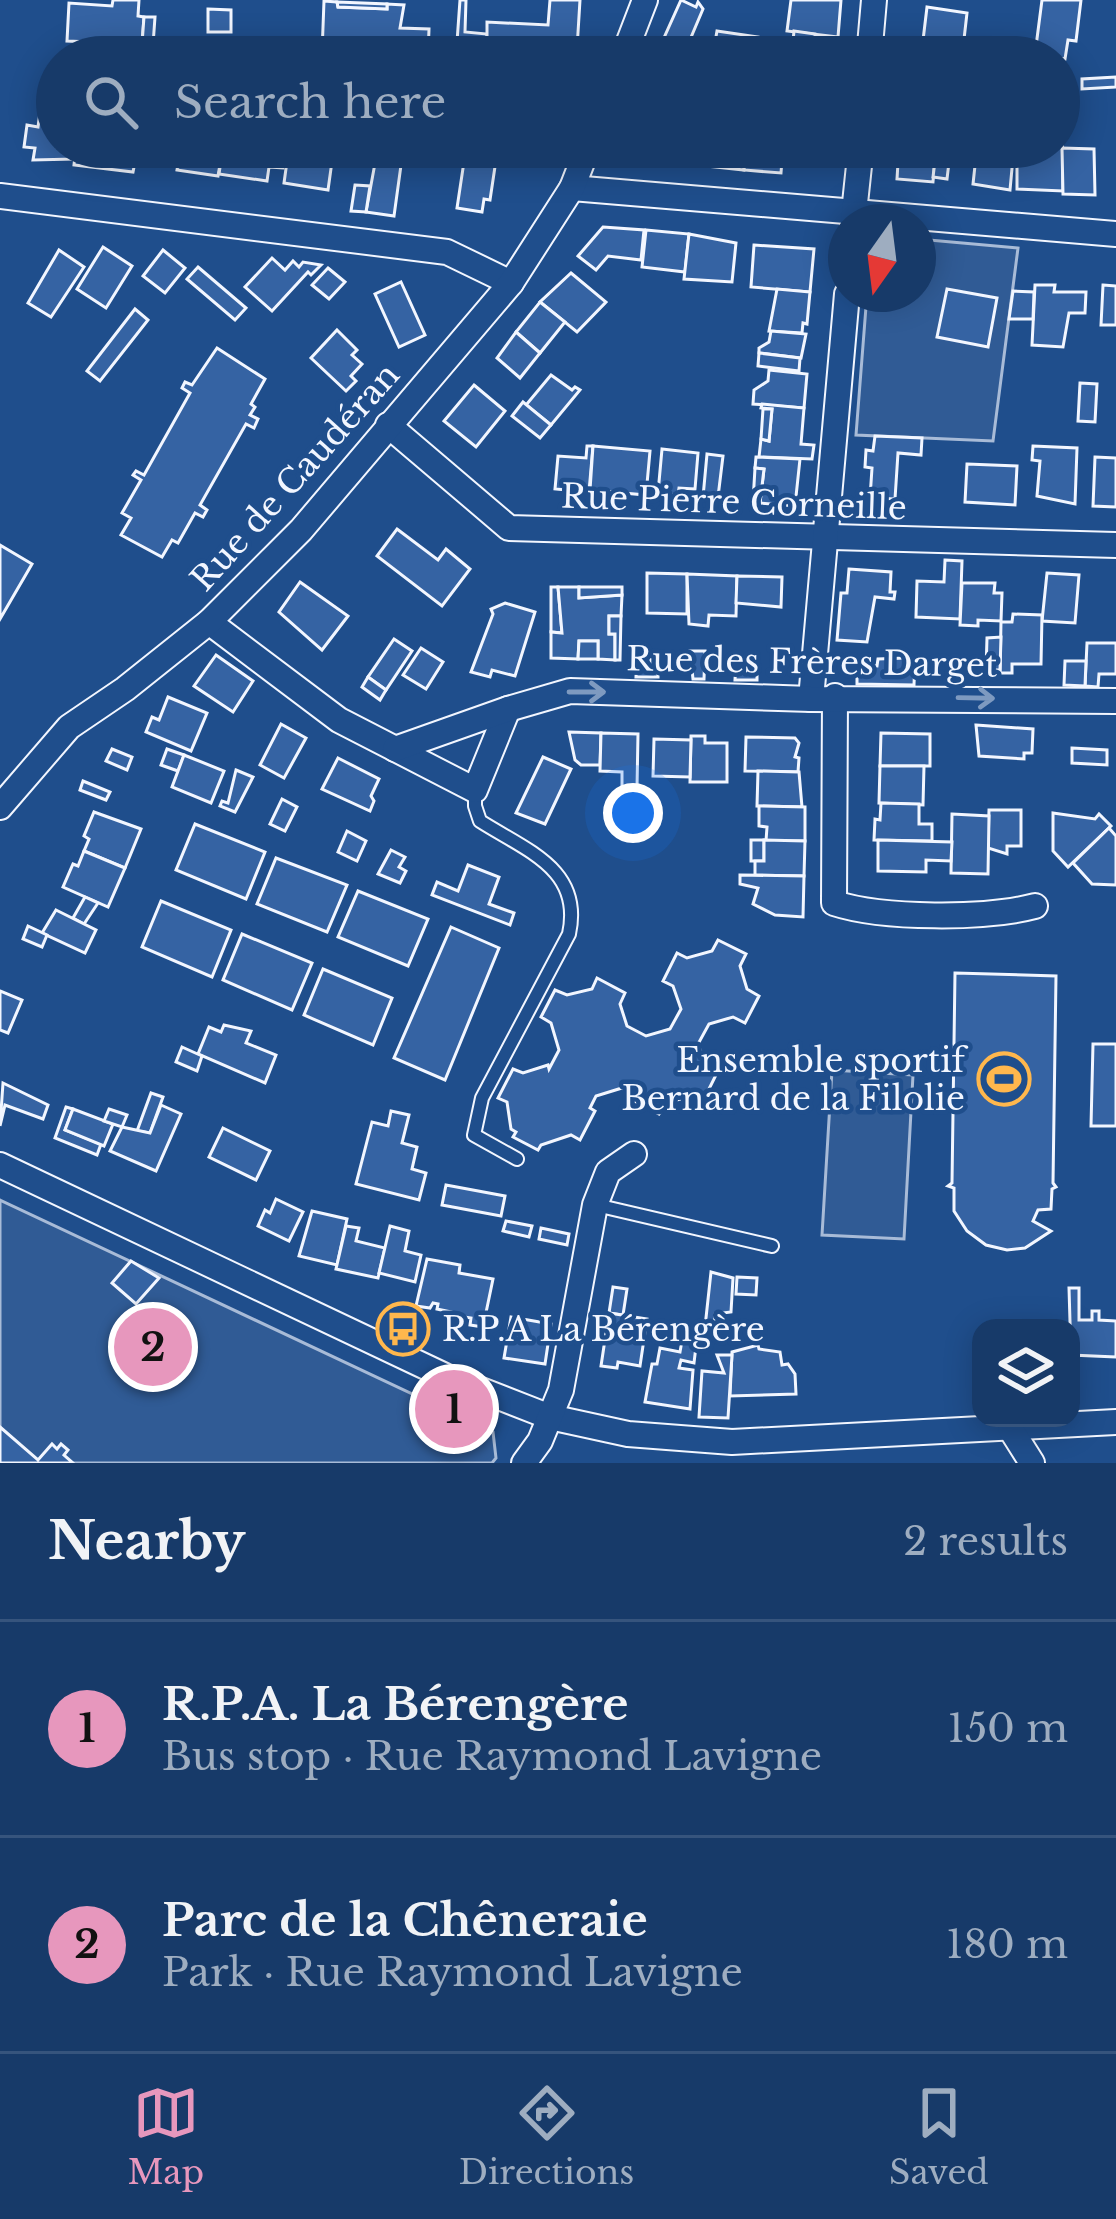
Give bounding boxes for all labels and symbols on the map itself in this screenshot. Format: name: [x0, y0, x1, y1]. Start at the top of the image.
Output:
north arrow: [828, 204, 936, 312]
street label: Rue de Caudéran: [182, 355, 408, 599]
street label: Rue Pierre Corneille: [560, 475, 908, 529]
street label: Rue des Frères Darget: [626, 638, 998, 686]
one-way arrow: [567, 681, 606, 703]
one-way arrow: [956, 687, 995, 709]
your location: [603, 783, 663, 843]
place label: Ensemble sportif Bernard de la Filolie: [622, 1040, 968, 1119]
sports icon: Ensemble sportif Bernard de la Filolie: [976, 1051, 1032, 1107]
bus stop icon: R.P.A La Bérengère: [375, 1301, 431, 1357]
pin: 2: [114, 1302, 192, 1392]
place label: R.P.A La Bérengère: [442, 1309, 765, 1350]
pin: 1: [415, 1364, 493, 1454]

